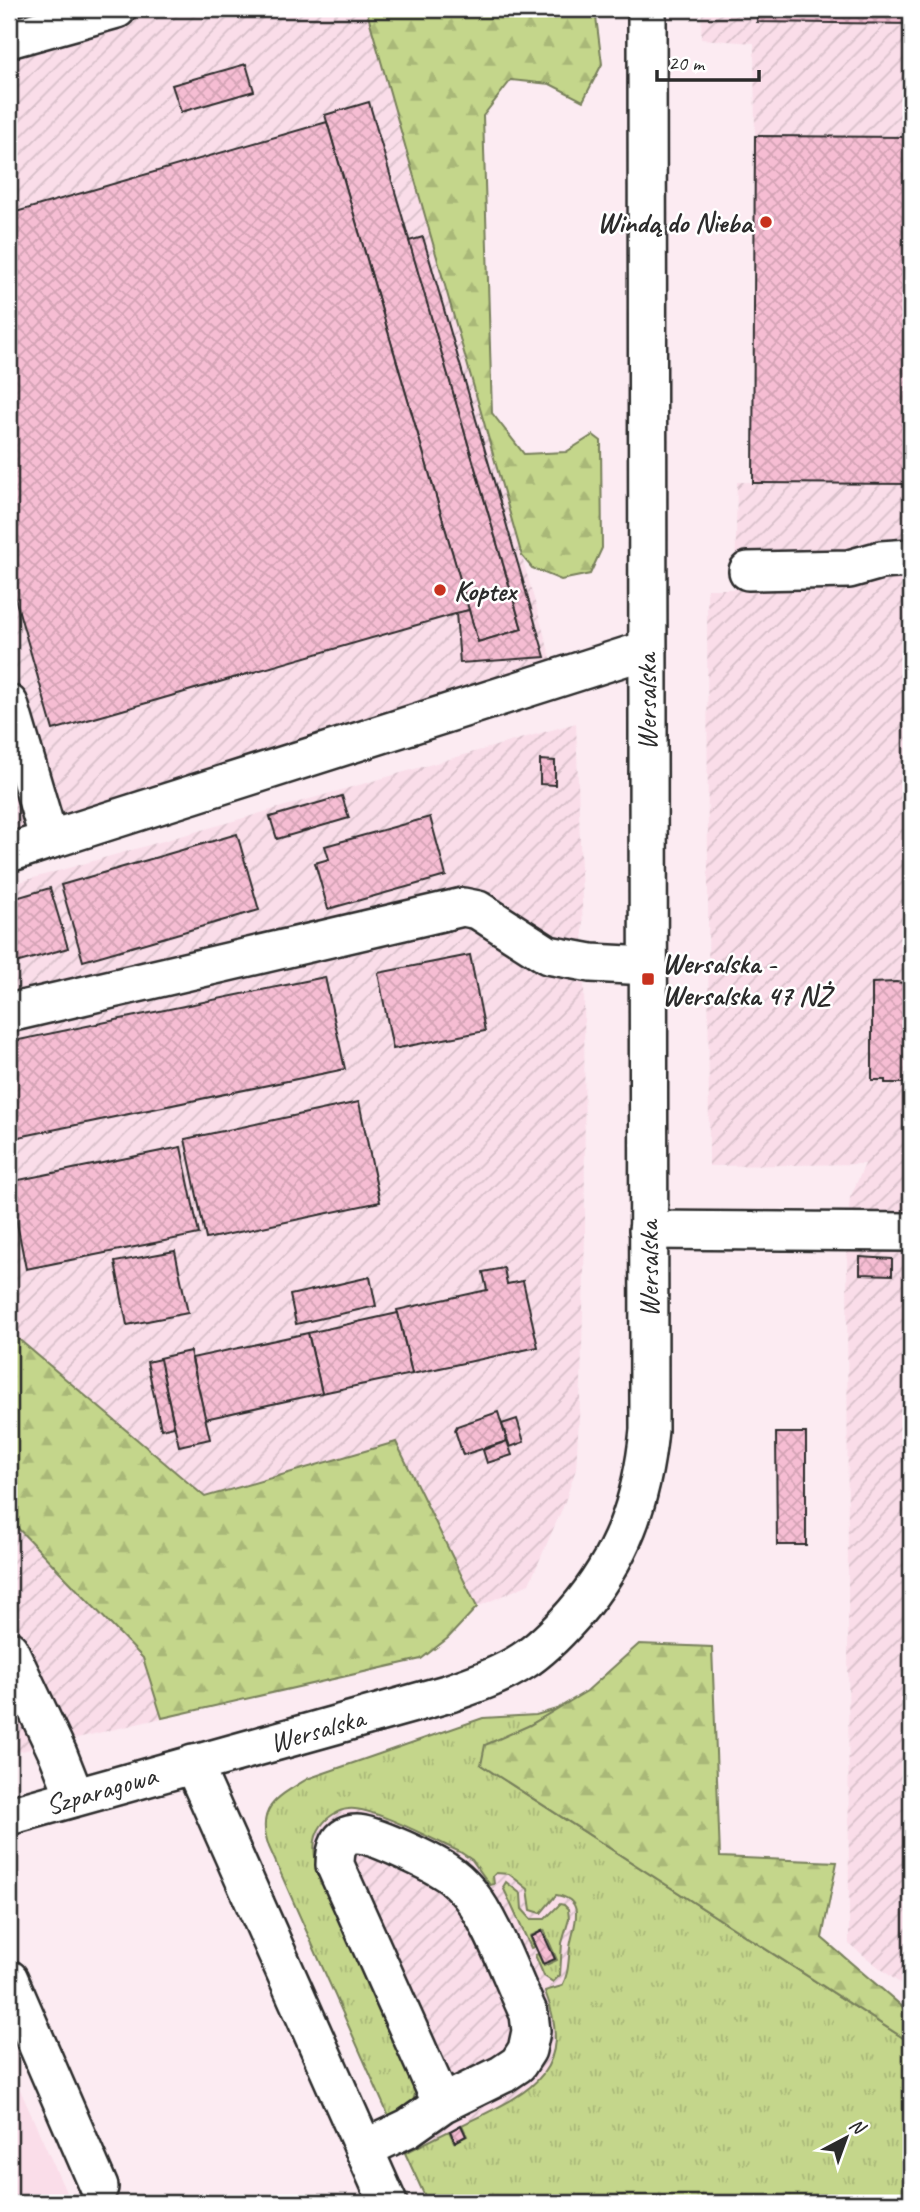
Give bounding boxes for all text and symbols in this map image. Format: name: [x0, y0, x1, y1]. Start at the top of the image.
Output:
scale bar: [657, 38, 759, 82]
text: 20 m: [668, 50, 706, 76]
place label: Windą do Nieba: [597, 205, 755, 240]
marker: Windą do Nieba: [758, 214, 774, 230]
place label: Koptex: [454, 573, 518, 608]
marker: Koptex: [432, 582, 448, 598]
street label: Wersalska: [629, 651, 664, 750]
place label: Wersalska - Wersalska 47 NŻ: [662, 946, 835, 1013]
marker: Wersalska - Wersalska 47 NŻ: [640, 971, 656, 987]
street label: Wersalska: [631, 1218, 666, 1317]
street label: Wersalska: [266, 1699, 371, 1760]
street label: Szparagowa: [42, 1757, 162, 1822]
north arrow: [811, 2104, 881, 2174]
text: N: [844, 2113, 871, 2141]

